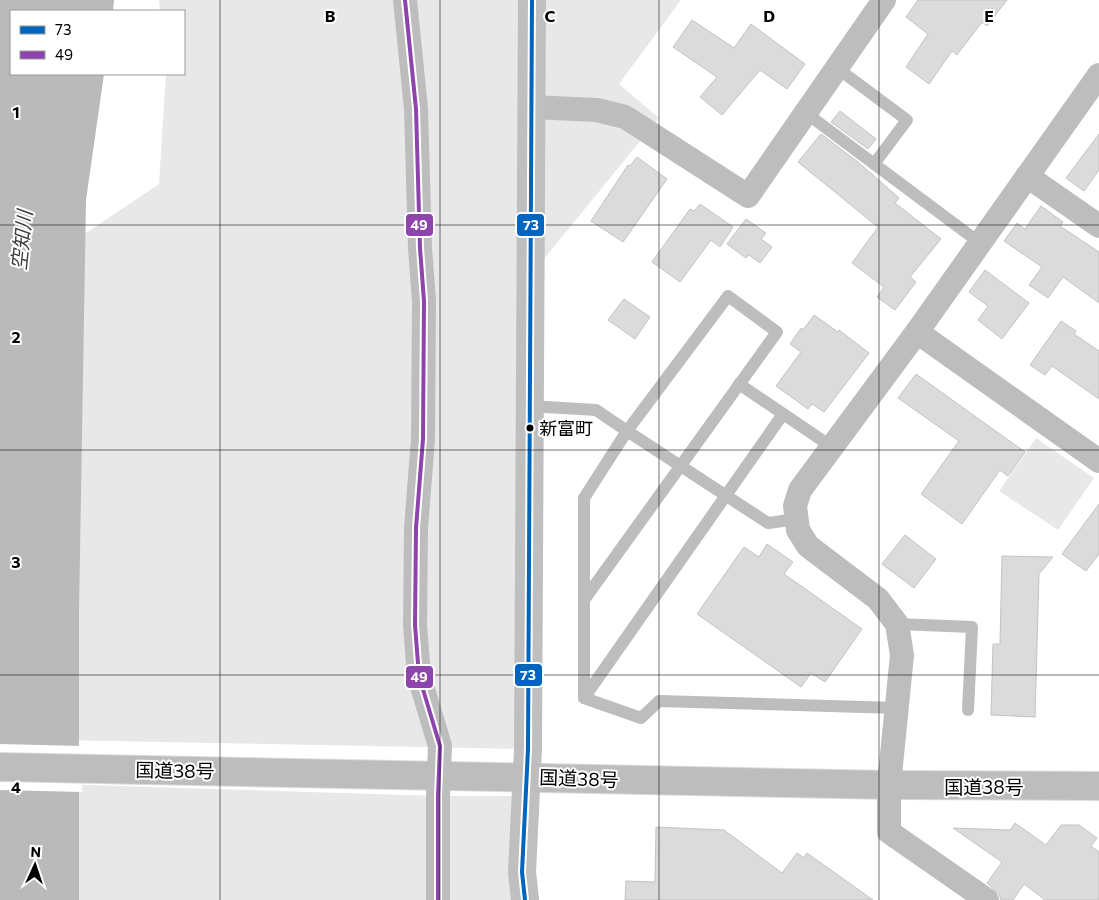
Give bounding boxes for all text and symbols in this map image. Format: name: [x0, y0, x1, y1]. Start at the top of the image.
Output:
text: B: [325, 6, 336, 25]
text: C: [545, 6, 556, 25]
text: D: [763, 6, 775, 25]
text: E: [984, 6, 994, 25]
legend: [10, 10, 185, 75]
text: 73: [55, 20, 71, 38]
text: 49: [55, 45, 73, 63]
text: 1: [12, 102, 20, 121]
water label: 空知川: [6, 207, 36, 271]
line badge: 49: [405, 213, 434, 237]
line badge: 73: [516, 213, 545, 237]
text: 49: [410, 216, 428, 233]
text: 73: [523, 216, 539, 233]
text: 2: [11, 327, 21, 346]
place label: 新富町: [539, 417, 593, 439]
marker: 新富町: [525, 423, 535, 433]
text: 3: [11, 552, 21, 571]
line badge: 73: [514, 663, 543, 687]
line badge: 49: [405, 665, 434, 689]
text: 73: [520, 666, 536, 683]
text: 49: [410, 668, 428, 685]
street label: 国道38号: [135, 758, 215, 782]
street label: 国道38号: [539, 765, 619, 791]
street label: 国道38号: [944, 775, 1024, 798]
text: 4: [11, 777, 21, 796]
north arrow: [10, 840, 60, 890]
text: N: [30, 843, 41, 860]

